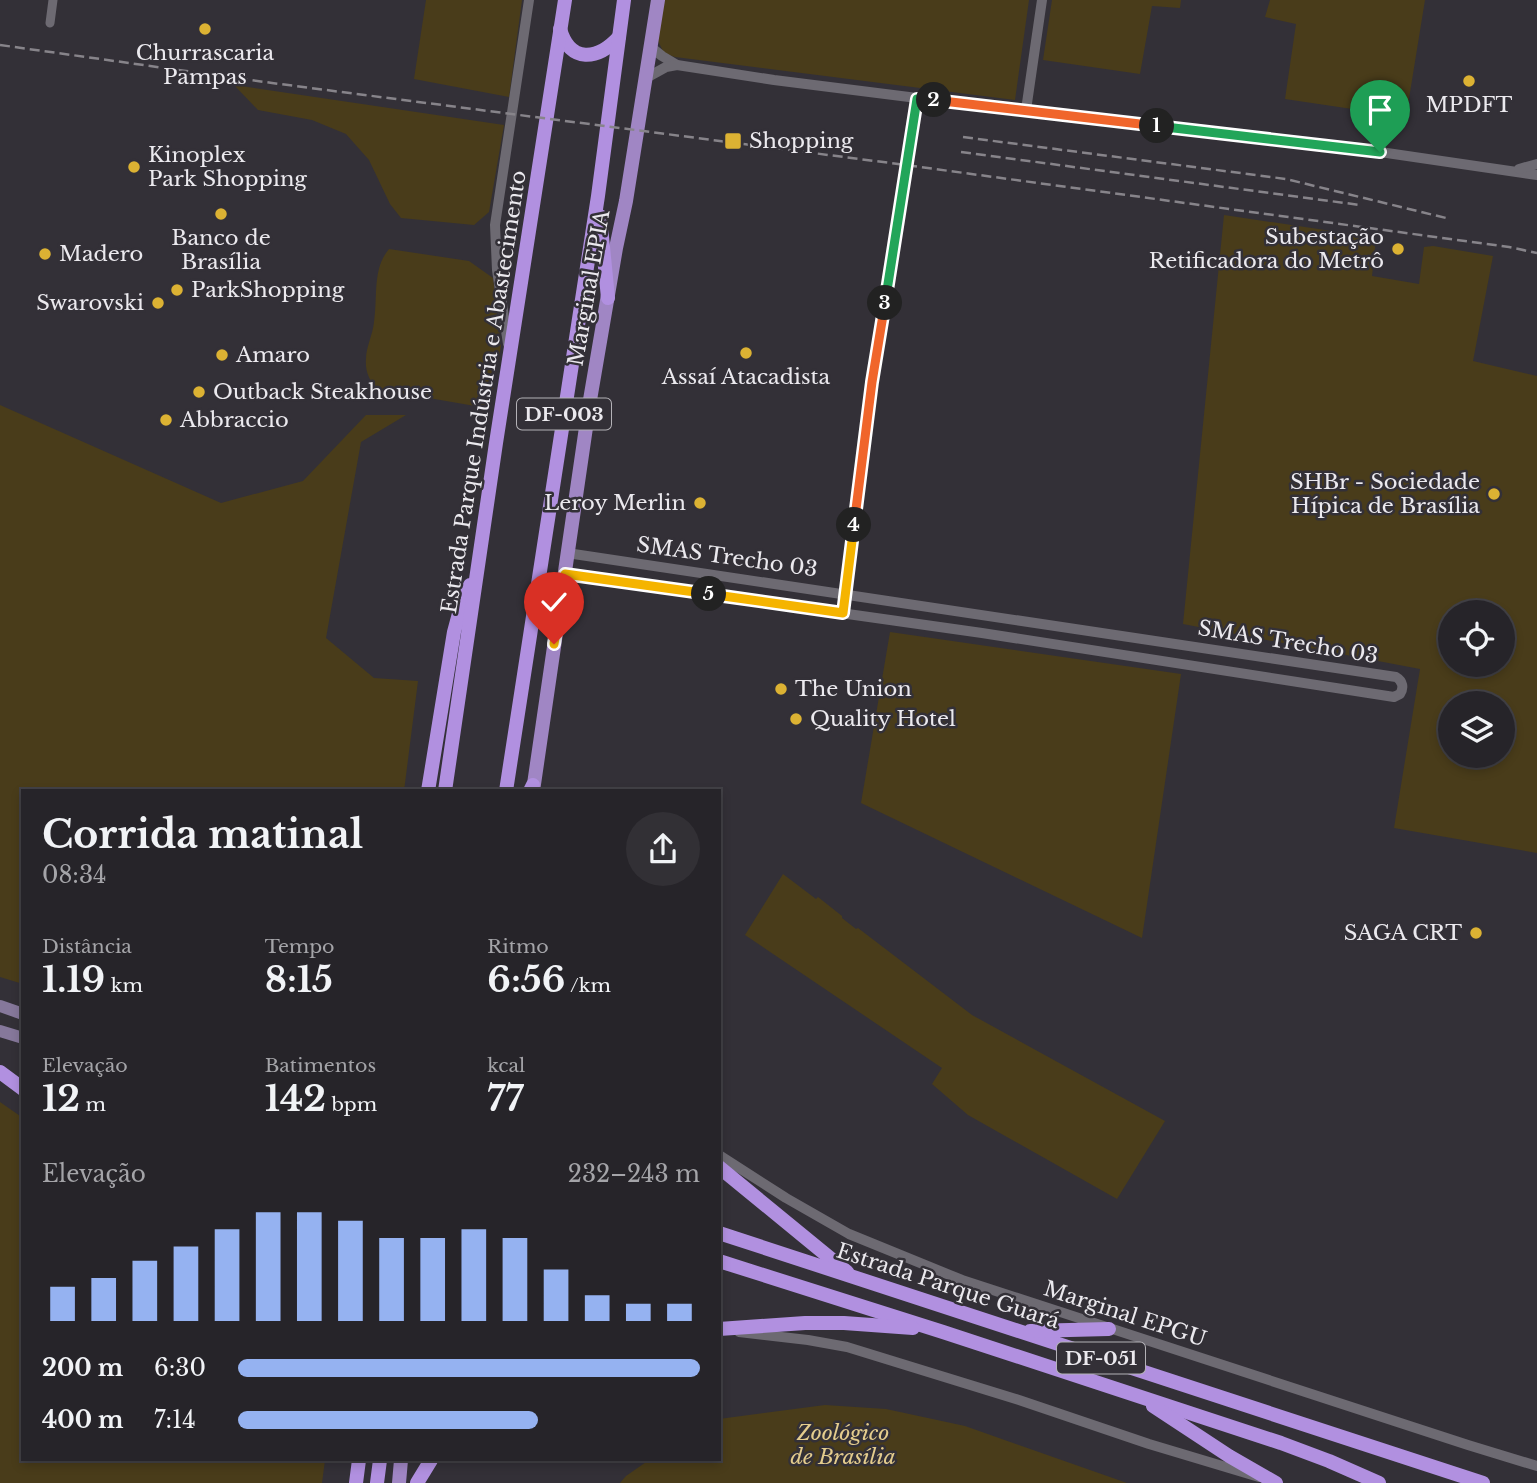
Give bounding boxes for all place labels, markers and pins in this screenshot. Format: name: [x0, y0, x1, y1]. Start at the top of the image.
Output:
marker: Churrascaria Pampas: [197, 21, 213, 37]
place label: Churrascaria Pampas: [136, 40, 274, 90]
marker: MPDFT: [1461, 73, 1477, 89]
pin: [1350, 80, 1410, 152]
pin: 2: [916, 82, 951, 118]
place label: MPDFT: [1426, 92, 1512, 118]
pin: 1: [1140, 108, 1174, 144]
place label: Shopping: [749, 128, 854, 154]
marker: Shopping: [723, 131, 743, 151]
place label: Kinoplex Park Shopping: [148, 142, 307, 192]
marker: Kinoplex Park Shopping: [126, 159, 142, 175]
marker: Banco de Brasília: [213, 206, 229, 222]
place label: Subestação Retificadora do Metrô: [1149, 224, 1384, 274]
place label: Banco de Brasília: [171, 225, 271, 275]
place label: Madero: [59, 241, 143, 267]
marker: Subestação Retificadora do Metrô: [1390, 241, 1406, 257]
marker: Madero: [37, 246, 53, 262]
place label: ParkShopping: [191, 277, 345, 303]
marker: ParkShopping: [169, 282, 185, 298]
pin: 3: [868, 286, 903, 320]
place label: Swarovski: [36, 290, 144, 316]
marker: Swarovski: [150, 295, 166, 311]
place label: Amaro: [235, 342, 310, 368]
marker: Assaí Atacadista: [738, 345, 754, 361]
marker: Amaro: [214, 347, 230, 363]
place label: Assaí Atacadista: [661, 364, 830, 390]
place label: Outback Steakhouse: [213, 379, 432, 405]
marker: Outback Steakhouse: [191, 384, 207, 400]
place label: Abbraccio: [179, 407, 289, 433]
marker: Abbraccio: [158, 412, 174, 428]
place label: SHBr - Sociedade Hípica de Brasília: [1290, 469, 1480, 519]
marker: SHBr - Sociedade Hípica de Brasília: [1486, 486, 1502, 502]
place label: Leroy Merlin: [544, 490, 686, 516]
marker: Leroy Merlin: [692, 495, 708, 511]
pin: 4: [836, 508, 872, 542]
pin: [524, 572, 584, 644]
pin: 5: [692, 576, 726, 612]
place label: The Union: [795, 676, 912, 702]
marker: The Union: [773, 681, 789, 697]
place label: Quality Hotel: [810, 706, 956, 732]
marker: Quality Hotel: [788, 711, 804, 727]
place label: SAGA CRT: [1344, 920, 1462, 946]
marker: SAGA CRT: [1468, 925, 1484, 941]

